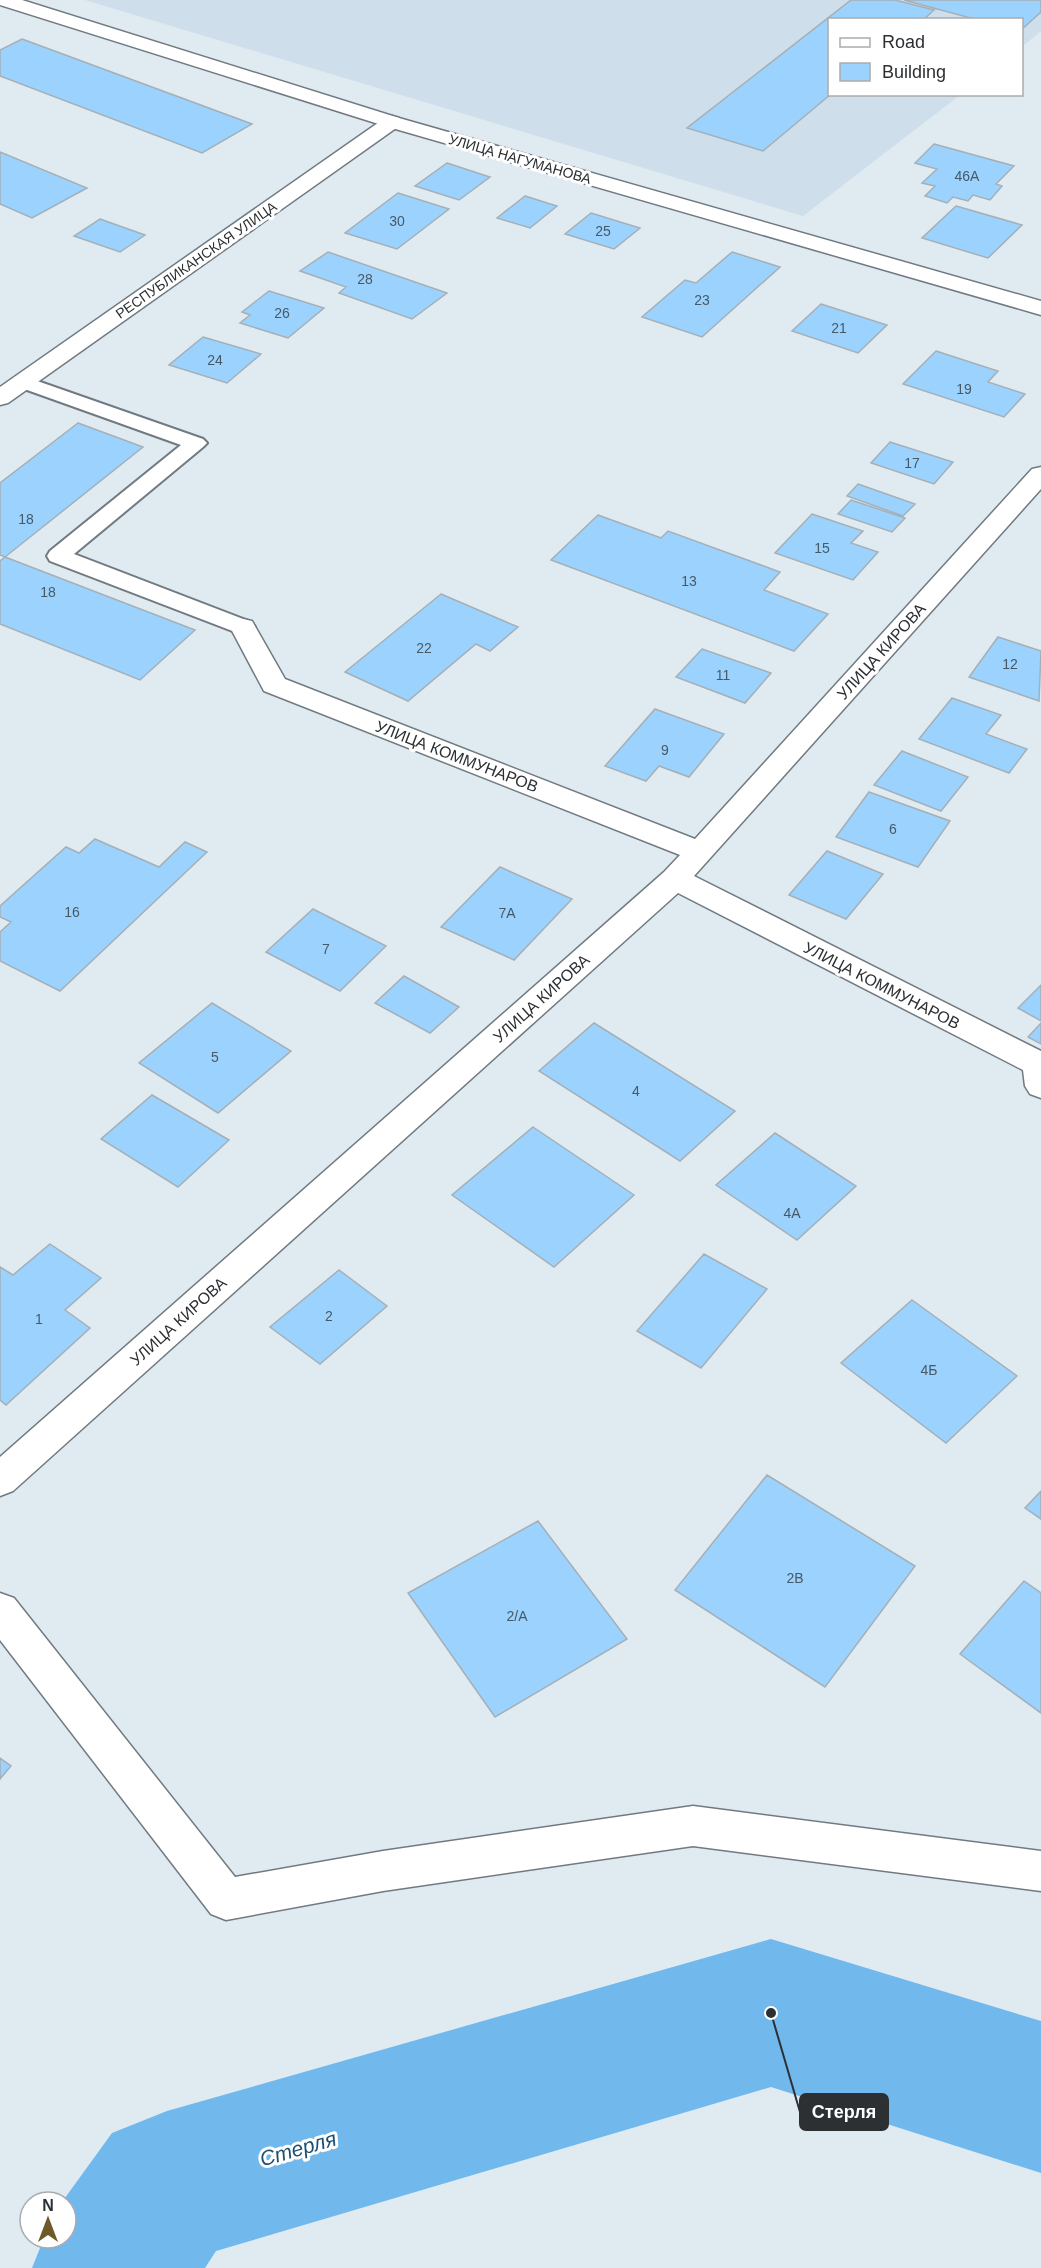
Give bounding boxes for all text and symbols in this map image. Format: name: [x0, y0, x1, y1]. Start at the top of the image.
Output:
legend: [828, 18, 1023, 96]
text: Road: [882, 32, 925, 52]
text: Building: [882, 62, 946, 82]
street label: УЛИЦА НАГУМАНОВА: [447, 131, 594, 187]
house number: 46А: [955, 168, 980, 184]
street label: РЕСПУБЛИКАНСКАЯ УЛИЦА: [112, 198, 280, 322]
house number: 30: [389, 213, 405, 229]
house number: 25: [595, 223, 611, 239]
house number: 28: [357, 271, 373, 287]
house number: 23: [694, 292, 710, 308]
house number: 26: [274, 305, 290, 321]
house number: 21: [831, 320, 847, 336]
house number: 24: [207, 352, 223, 368]
house number: 19: [956, 381, 972, 397]
house number: 17: [904, 455, 920, 471]
house number: 18: [18, 511, 34, 527]
house number: 15: [814, 540, 830, 556]
house number: 13: [681, 573, 697, 589]
house number: 18: [40, 584, 56, 600]
street label: УЛИЦА КИРОВА: [834, 600, 929, 703]
house number: 22: [416, 640, 432, 656]
house number: 12: [1002, 656, 1018, 672]
house number: 11: [716, 667, 730, 683]
street label: УЛИЦА КОММУНАРОВ: [373, 718, 540, 795]
house number: 9: [661, 742, 669, 758]
house number: 6: [889, 821, 897, 837]
house number: 16: [64, 904, 80, 920]
house number: 7А: [498, 905, 516, 921]
street label: УЛИЦА КОММУНАРОВ: [801, 939, 963, 1032]
house number: 7: [322, 941, 330, 957]
street label: УЛИЦА КИРОВА: [490, 951, 593, 1046]
house number: 5: [211, 1049, 219, 1065]
house number: 4: [632, 1083, 640, 1099]
house number: 4А: [783, 1205, 801, 1221]
street label: УЛИЦА КИРОВА: [127, 1274, 230, 1369]
house number: 2: [325, 1308, 333, 1324]
house number: 1: [35, 1311, 43, 1327]
house number: 4Б: [921, 1362, 937, 1378]
house number: 2В: [786, 1570, 804, 1586]
house number: 2/А: [506, 1608, 528, 1624]
callout: Стерля: [800, 2094, 888, 2130]
text: Стерля: [812, 2102, 876, 2122]
water label: Стерля: [257, 2127, 339, 2170]
north arrow: [18, 2190, 78, 2250]
text: N: [42, 2197, 54, 2214]

